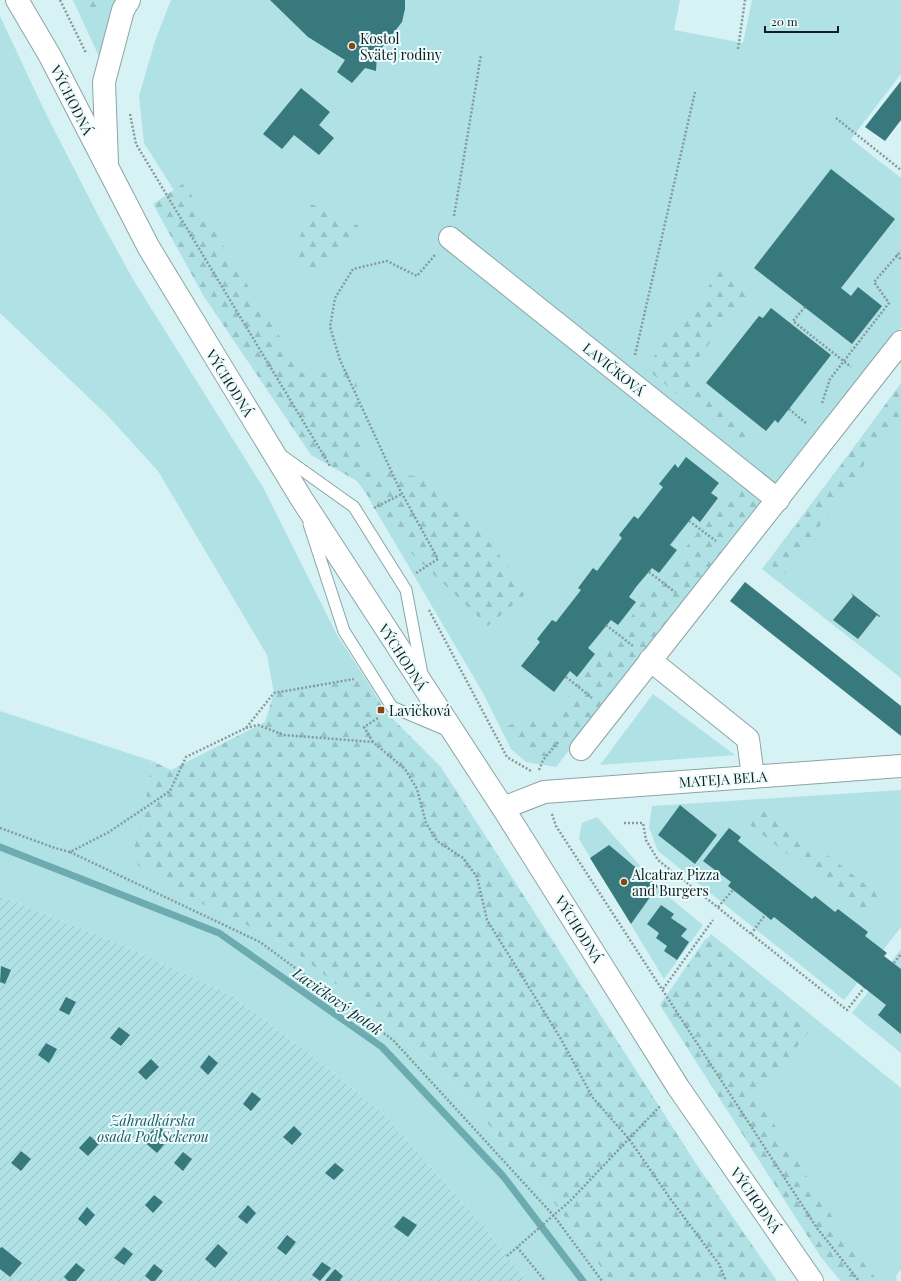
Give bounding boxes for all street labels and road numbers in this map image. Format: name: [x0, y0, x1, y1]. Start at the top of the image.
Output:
street label: VÝCHODNÁ: [46, 61, 98, 138]
street label: LAVIČKOVÁ: [579, 338, 649, 400]
street label: VÝCHODNÁ: [201, 345, 258, 420]
street label: VÝCHODNÁ: [374, 619, 432, 694]
street label: MATEJA BELA: [678, 766, 768, 792]
street label: VÝCHODNÁ: [550, 891, 607, 966]
street label: VÝCHODNÁ: [726, 1163, 786, 1237]

